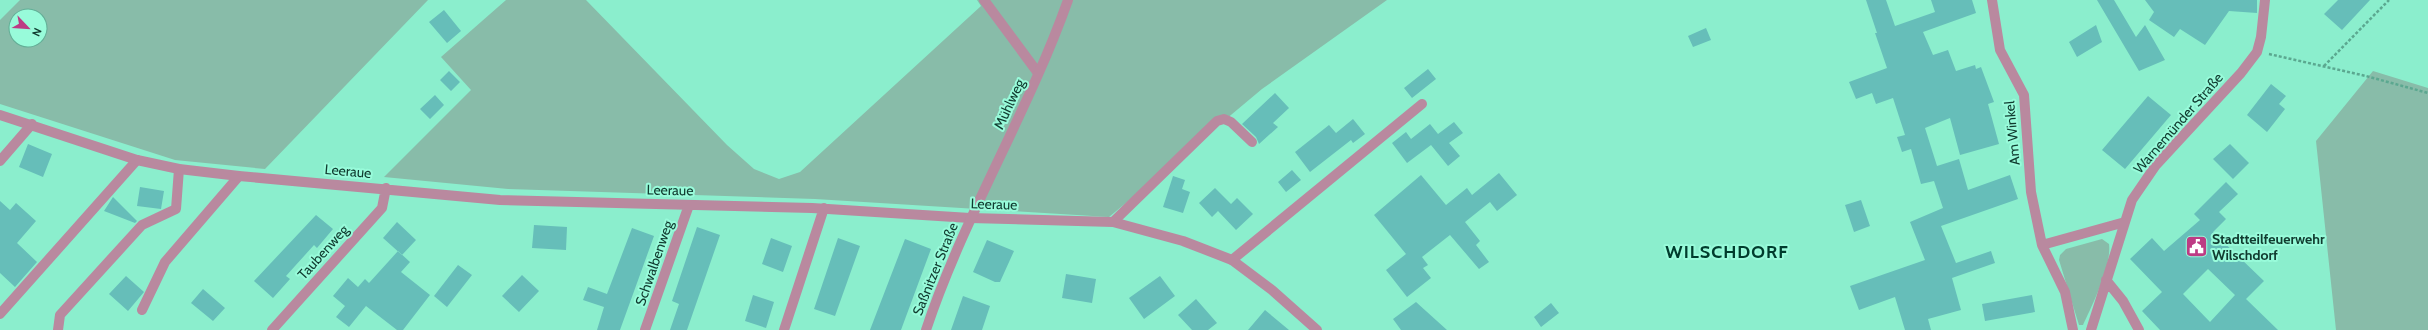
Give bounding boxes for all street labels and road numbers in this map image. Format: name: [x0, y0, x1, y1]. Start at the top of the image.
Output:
street label: Warnemünder Straße: [2129, 69, 2227, 177]
street label: Mühlweg: [990, 75, 1029, 132]
street label: Am Winkel: [2000, 99, 2024, 166]
street label: Leeraue: [324, 160, 372, 182]
street label: Leeraue: [646, 181, 694, 199]
street label: Leeraue: [970, 194, 1018, 214]
street label: Schwalbenweg: [631, 217, 677, 308]
street label: Taubenweg: [294, 220, 353, 283]
street label: Saßnitzer Straße: [908, 220, 962, 318]

